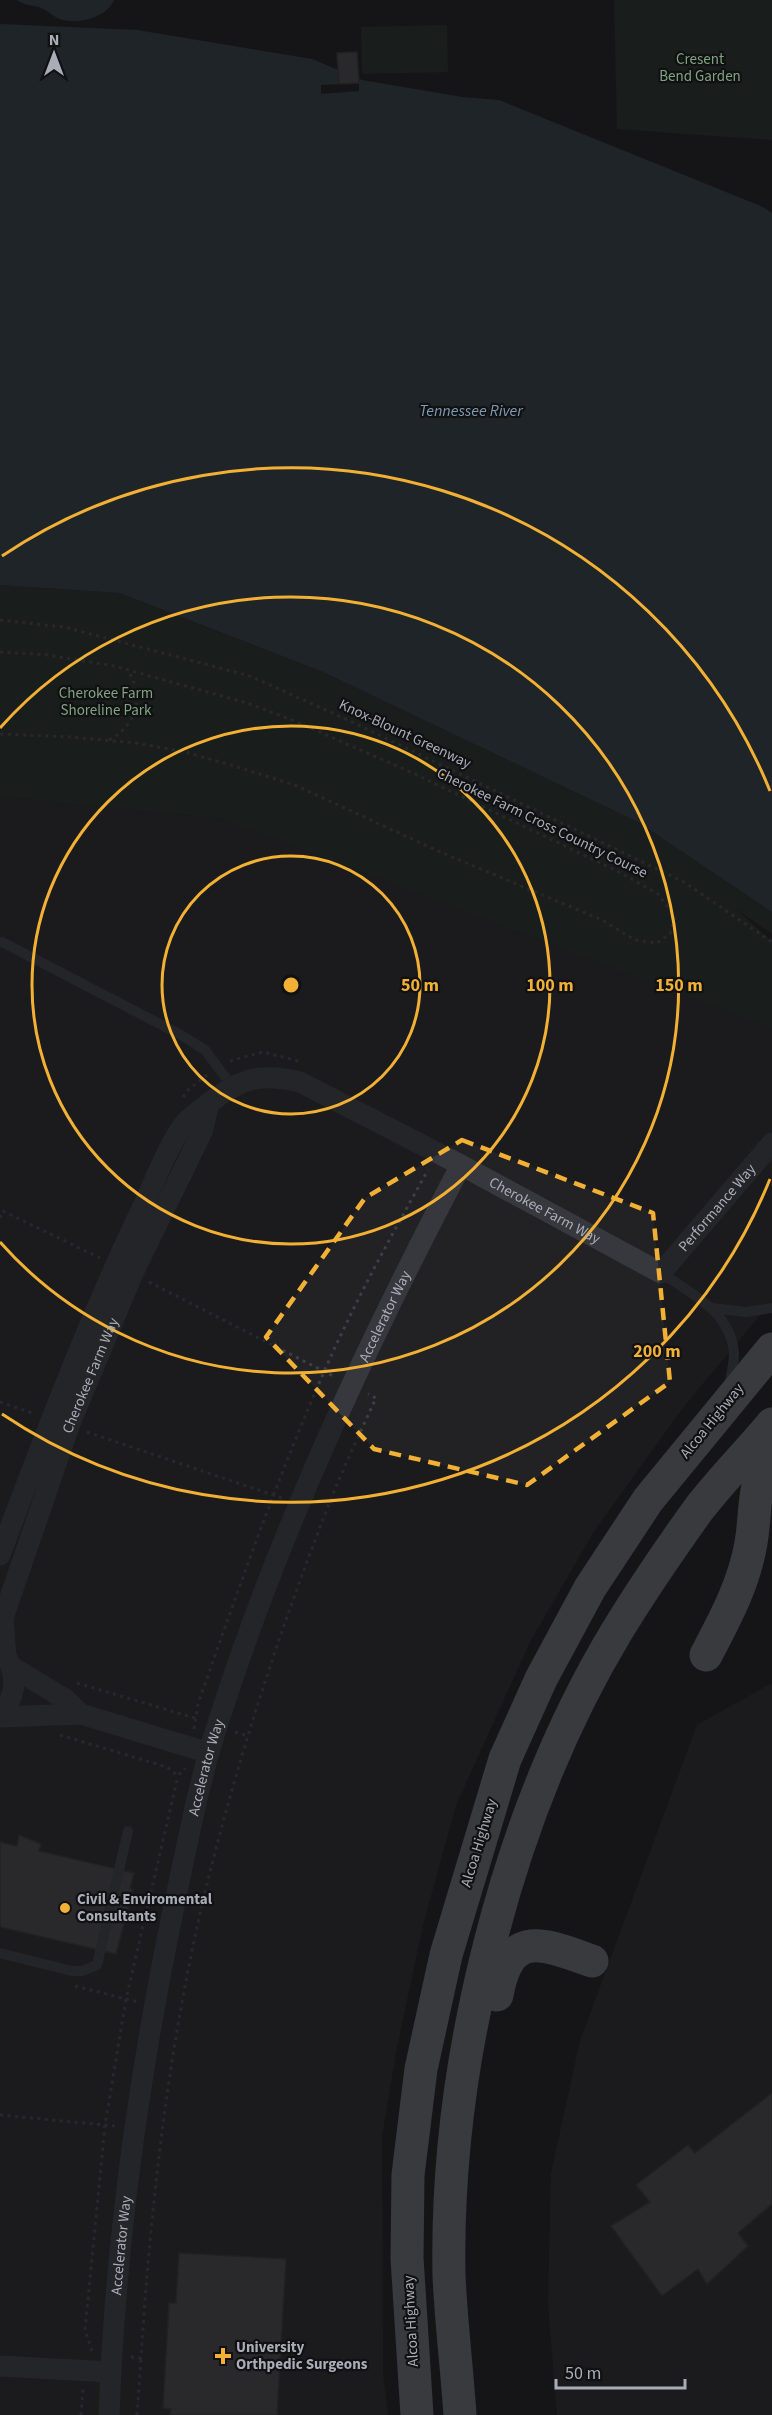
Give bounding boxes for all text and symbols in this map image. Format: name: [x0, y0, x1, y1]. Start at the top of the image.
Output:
north arrow: [24, 24, 84, 84]
text: N: [49, 29, 59, 51]
park label: Cresent Bend Garden: [659, 49, 741, 87]
water label: Tennessee River: [419, 400, 524, 422]
park label: Cherokee Farm Shoreline Park: [59, 683, 153, 721]
street label: Knox-Blount Greenway: [335, 694, 475, 774]
street label: Cherokee Farm Cross Country Course: [433, 763, 651, 883]
text: 50 m: [401, 973, 439, 998]
text: 100 m: [526, 973, 574, 998]
text: 150 m: [655, 973, 703, 998]
centre of rings: [281, 975, 301, 995]
street label: Performance Way: [673, 1159, 760, 1256]
street label: Cherokee Farm Way: [485, 1172, 604, 1249]
street label: Accelerator Way: [353, 1267, 416, 1366]
street label: Cherokee Farm Way: [57, 1314, 124, 1436]
text: 200 m: [633, 1339, 681, 1364]
street label: Alcoa Highway: [675, 1379, 749, 1463]
street label: Accelerator Way: [183, 1716, 229, 1818]
street label: Alcoa Highway: [456, 1796, 502, 1890]
place label: Civil & Enviromental Consultants: [77, 1889, 213, 1927]
marker: Civil & Enviromental Consultants: [58, 1901, 72, 1915]
street label: Accelerator Way: [106, 2195, 136, 2296]
street label: Alcoa Highway: [398, 2275, 424, 2367]
place label: University Orthpedic Surgeons: [236, 2337, 368, 2375]
marker: University Orthpedic Surgeons: [214, 2347, 232, 2365]
scale bar: [556, 2352, 685, 2390]
text: 50 m: [565, 2361, 601, 2386]

